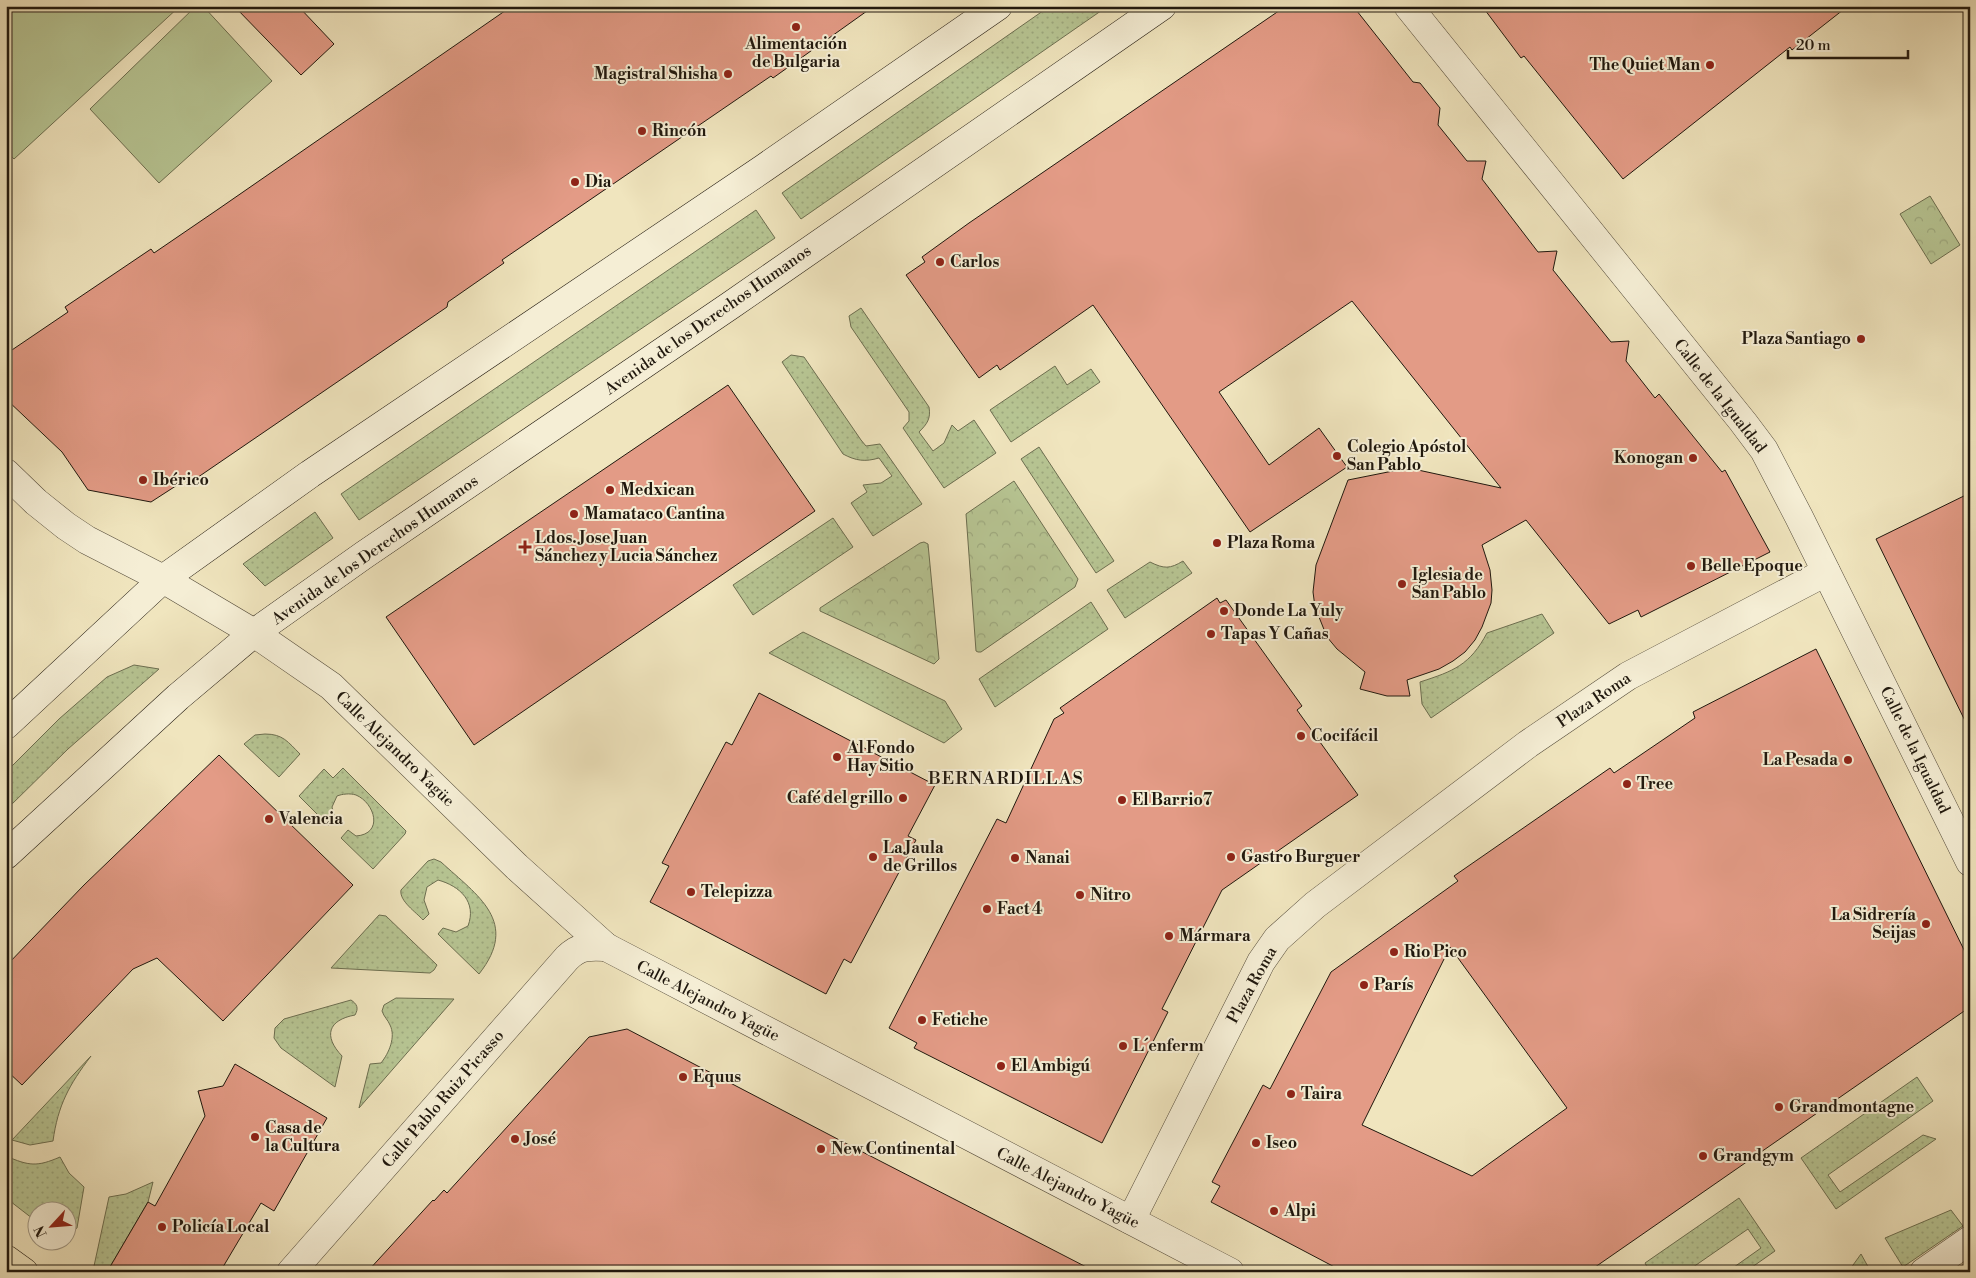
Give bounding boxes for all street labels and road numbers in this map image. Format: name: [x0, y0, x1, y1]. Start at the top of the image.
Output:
street label: Avenida de los Derechos Humanos: [600, 241, 815, 400]
street label: Calle de la Igualdad: [1669, 335, 1771, 457]
street label: Avenida de los Derechos Humanos: [267, 471, 482, 630]
street label: Plaza Roma: [1553, 667, 1636, 732]
street label: Calle de la Igualdad: [1876, 683, 1954, 817]
street label: Calle Alejandro Yagüe: [331, 687, 459, 811]
street label: Plaza Roma: [1223, 942, 1282, 1027]
street label: Calle Alejandro Yagüe: [633, 956, 783, 1046]
street label: Calle Pablo Ruiz Picasso: [378, 1026, 508, 1172]
street label: Calle Alejandro Yagüe: [993, 1143, 1143, 1233]

